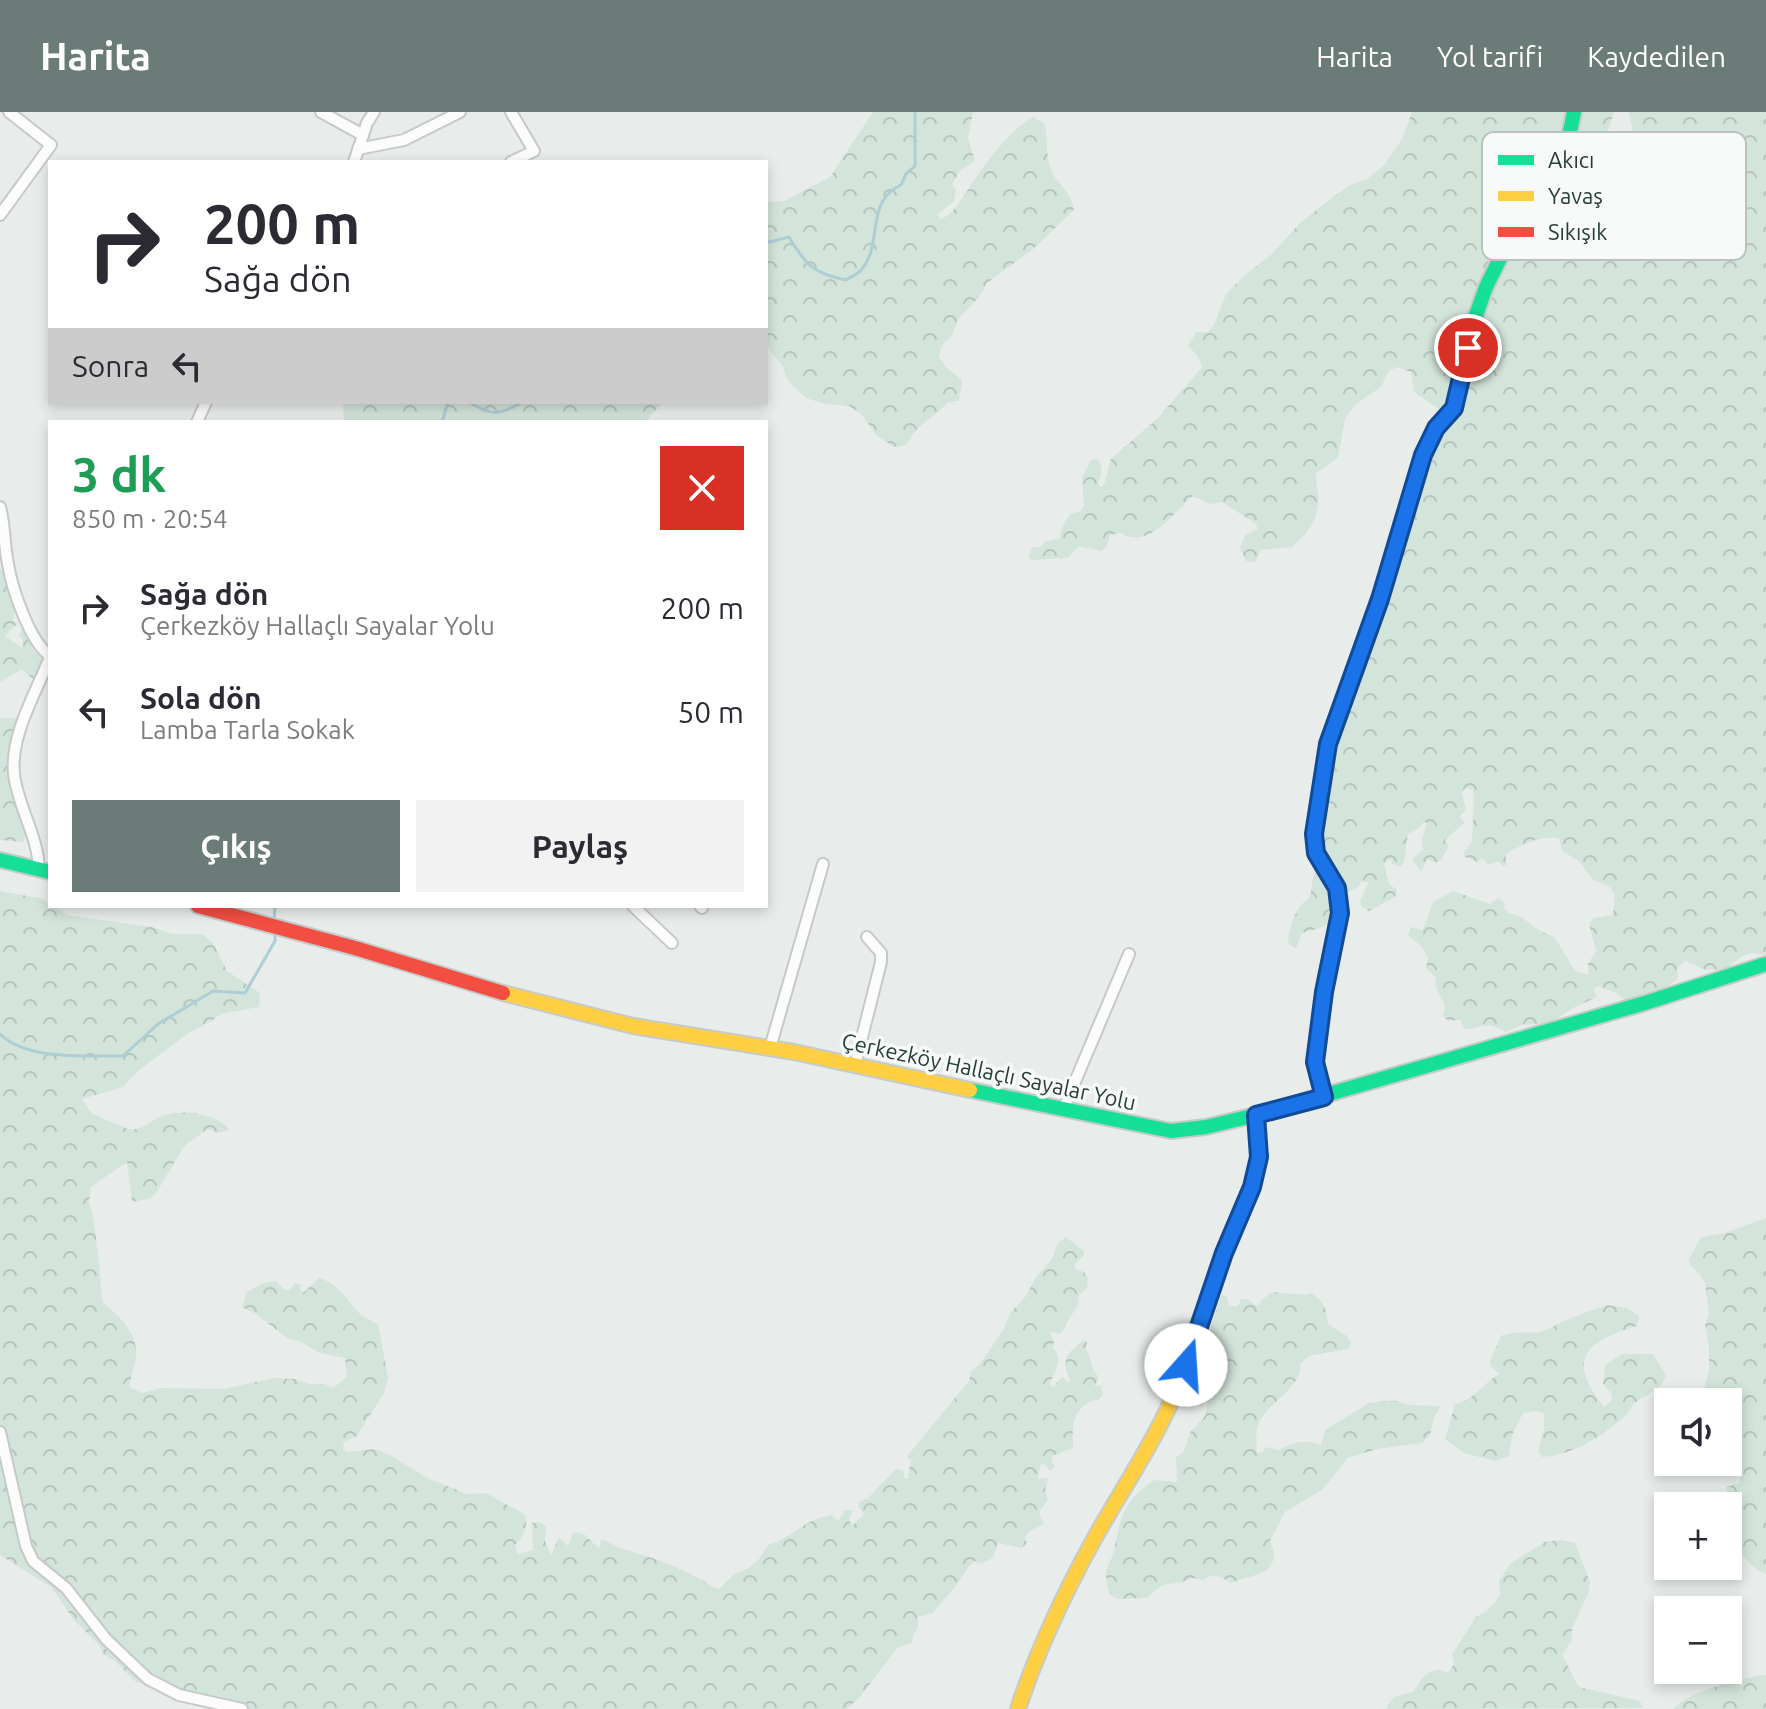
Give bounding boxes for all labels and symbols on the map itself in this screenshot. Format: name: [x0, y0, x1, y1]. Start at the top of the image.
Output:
legend: [1482, 132, 1746, 260]
text: Akıcı: [1548, 147, 1594, 172]
text: Yavaş: [1548, 183, 1603, 208]
text: Sıkışık: [1548, 219, 1607, 244]
pin: [1434, 314, 1502, 382]
street label: Çerkezköy Hallaçlı Sayalar Yolu: [840, 1028, 1138, 1114]
position arrow: [1144, 1323, 1228, 1407]

